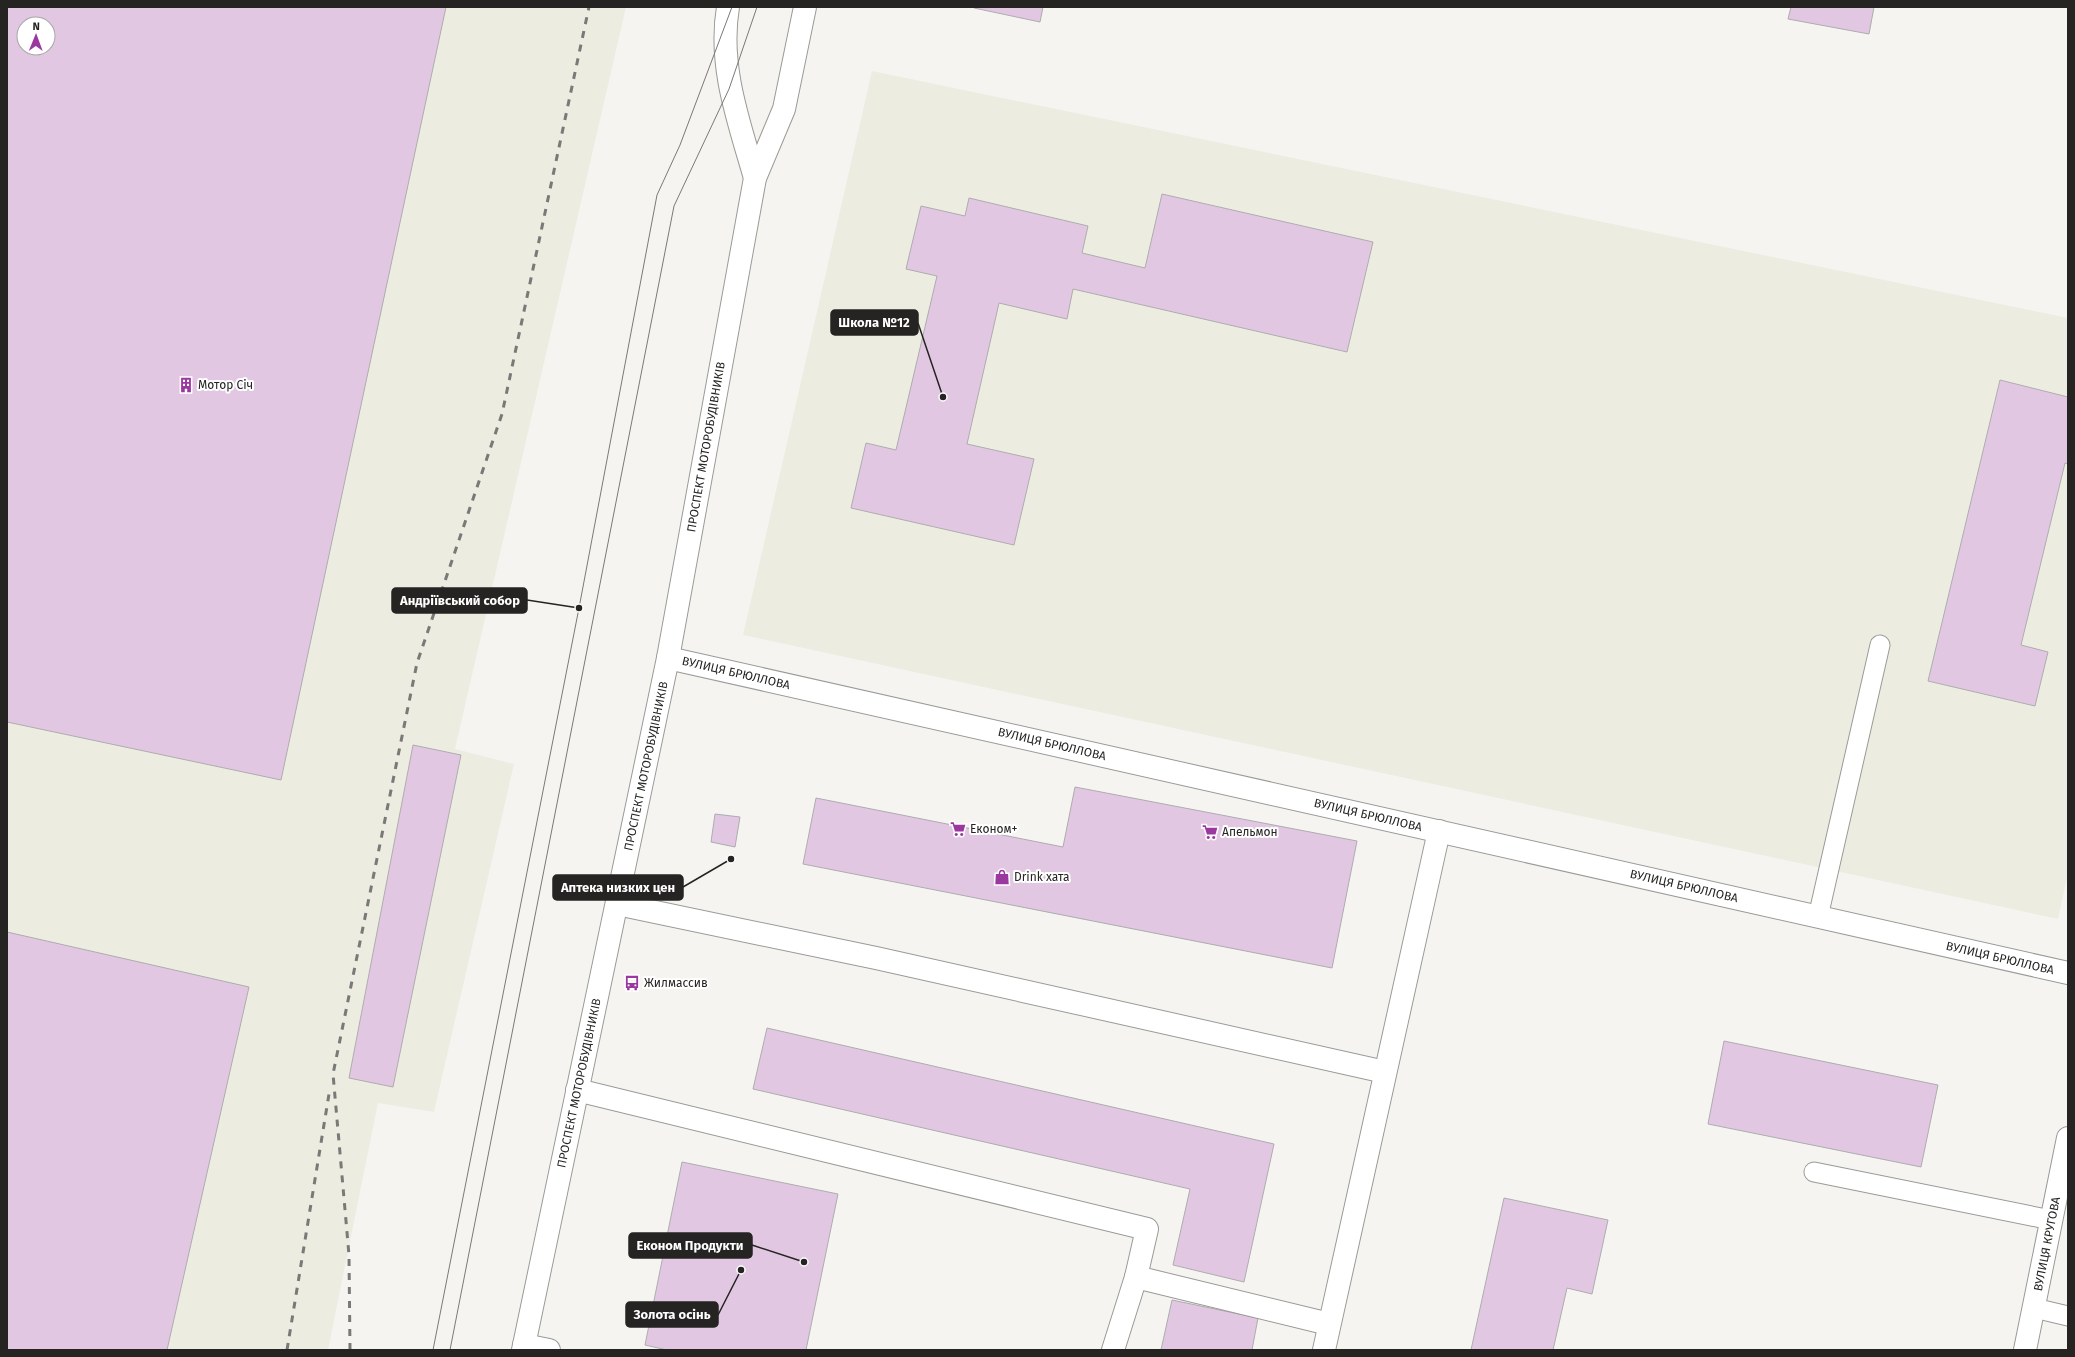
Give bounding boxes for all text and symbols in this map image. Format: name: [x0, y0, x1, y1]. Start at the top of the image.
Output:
north arrow: [16, 16, 56, 56]
text: N: [32, 20, 40, 33]
callout: Школа №12: [831, 310, 918, 335]
text: Школа №12: [838, 315, 910, 330]
street label: ПРОСПЕКТ МОТОРОБУДІВНИКІВ: [684, 361, 728, 533]
building icon: Мотор Січ: [177, 376, 195, 394]
place label: Мотор Січ: [198, 378, 253, 392]
callout: Андріївський собор: [392, 588, 527, 613]
text: Андріївський собор: [399, 593, 520, 608]
street label: ВУЛИЦЯ БРЮЛЛОВА: [681, 654, 792, 692]
street label: ПРОСПЕКТ МОТОРОБУДІВНИКІВ: [621, 680, 671, 852]
street label: ВУЛИЦЯ БРЮЛЛОВА: [997, 725, 1108, 763]
street label: ВУЛИЦЯ БРЮЛЛОВА: [1313, 796, 1424, 834]
supermarket icon: Економ+: [949, 820, 967, 838]
place label: Економ+: [970, 822, 1018, 836]
supermarket icon: Апельмон: [1201, 823, 1219, 841]
place label: Апельмон: [1222, 825, 1278, 839]
street label: ВУЛИЦЯ БРЮЛЛОВА: [1629, 867, 1740, 905]
shop icon: Drink хата: [993, 868, 1011, 886]
place label: Drink хата: [1014, 870, 1070, 884]
callout: Аптека низких цен: [553, 875, 683, 900]
text: Аптека низких цен: [560, 880, 675, 895]
street label: ВУЛИЦЯ БРЮЛЛОВА: [1945, 939, 2056, 977]
bus stop icon: Жилмассив: [623, 974, 641, 992]
place label: Жилмассив: [644, 976, 708, 990]
street label: ПРОСПЕКТ МОТОРОБУДІВНИКІВ: [554, 997, 604, 1169]
street label: ВУЛИЦЯ КРУГОВА: [2031, 1196, 2063, 1292]
callout: Економ Продукти: [629, 1233, 752, 1258]
text: Економ Продукти: [636, 1238, 744, 1253]
callout: Золота осінь: [626, 1302, 718, 1327]
text: Золота осінь: [633, 1307, 711, 1322]

